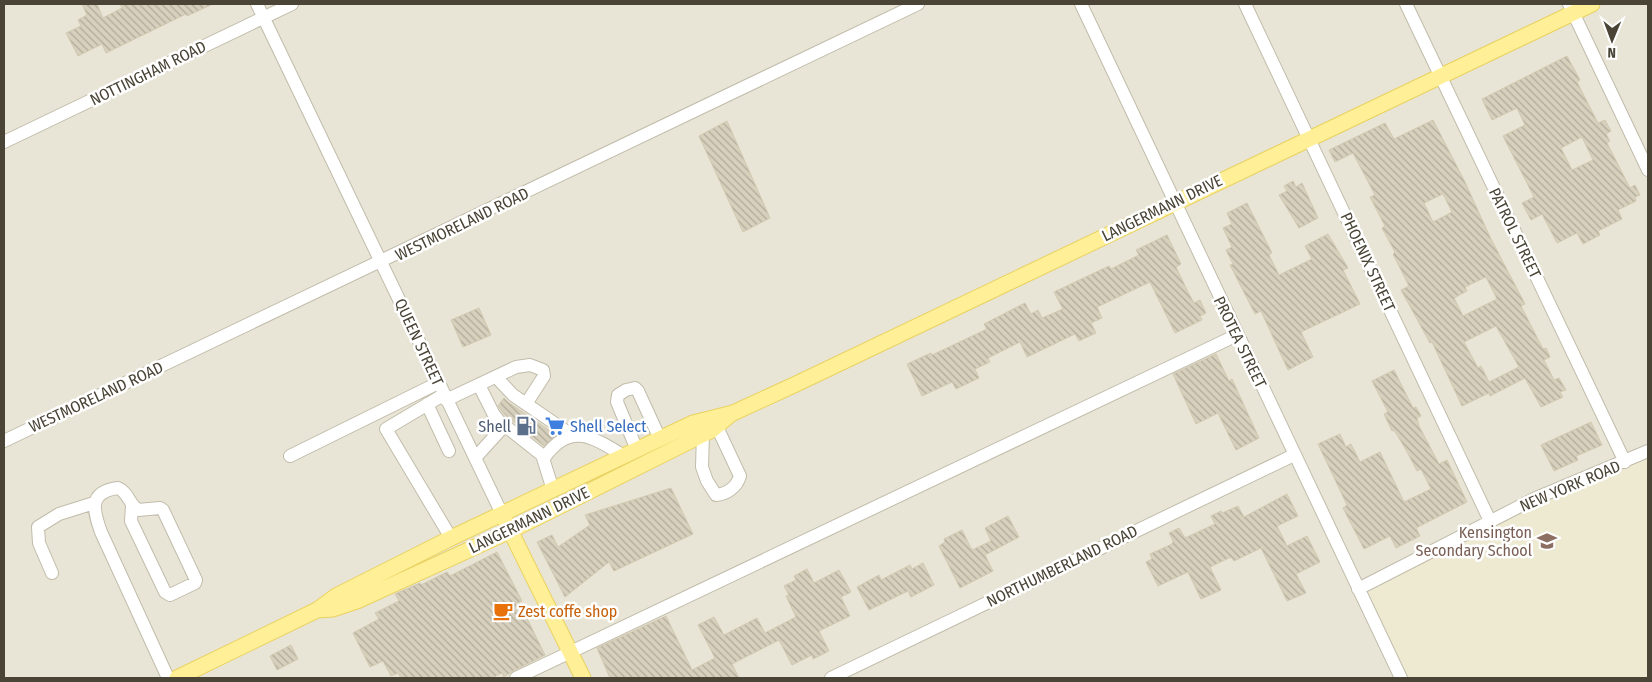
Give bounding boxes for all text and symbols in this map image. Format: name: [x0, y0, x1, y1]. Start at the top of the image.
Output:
north arrow: [1587, 15, 1637, 65]
street label: NOTTINGHAM ROAD: [87, 37, 209, 109]
text: N: [1607, 44, 1616, 61]
street label: LANGERMANN DRIVE: [1099, 171, 1225, 245]
street label: WESTMORELAND ROAD: [392, 183, 532, 265]
street label: PATROL STREET: [1485, 185, 1545, 282]
street label: PHOENIX STREET: [1337, 209, 1400, 315]
street label: PROTEA STREET: [1210, 293, 1271, 391]
street label: QUEEN STREET: [391, 295, 448, 389]
street label: WESTMORELAND ROAD: [26, 358, 166, 436]
fuel station icon: Shell: [515, 415, 537, 437]
supermarket icon: Shell Select: [544, 415, 566, 437]
place label: Shell: [478, 417, 511, 436]
place label: Shell Select: [570, 417, 647, 436]
street label: NEW YORK ROAD: [1517, 456, 1623, 516]
street label: LANGERMANN DRIVE: [466, 483, 592, 557]
street label: NORTHUMBERLAND ROAD: [983, 521, 1141, 611]
place label: Kensington Secondary School: [1416, 523, 1532, 560]
school or university icon: Kensington Secondary School: [1536, 530, 1558, 552]
cafe icon: Zest coffe shop: [492, 600, 514, 622]
place label: Zest coffe shop: [518, 602, 617, 621]

